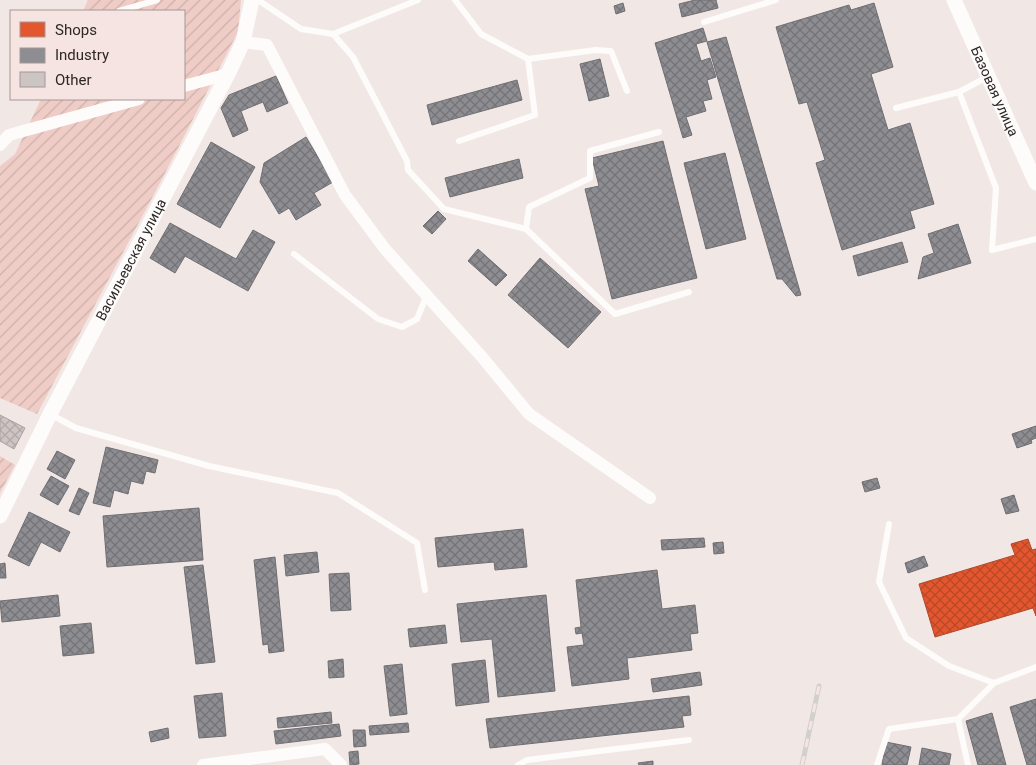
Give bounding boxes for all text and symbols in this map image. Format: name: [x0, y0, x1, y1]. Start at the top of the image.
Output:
legend: [10, 10, 185, 100]
text: Shops: [55, 21, 97, 39]
street label: Базовая улица: [968, 44, 1022, 139]
text: Industry: [55, 46, 109, 64]
text: Other: [55, 71, 92, 89]
street label: Васильевская улица: [92, 196, 169, 323]

